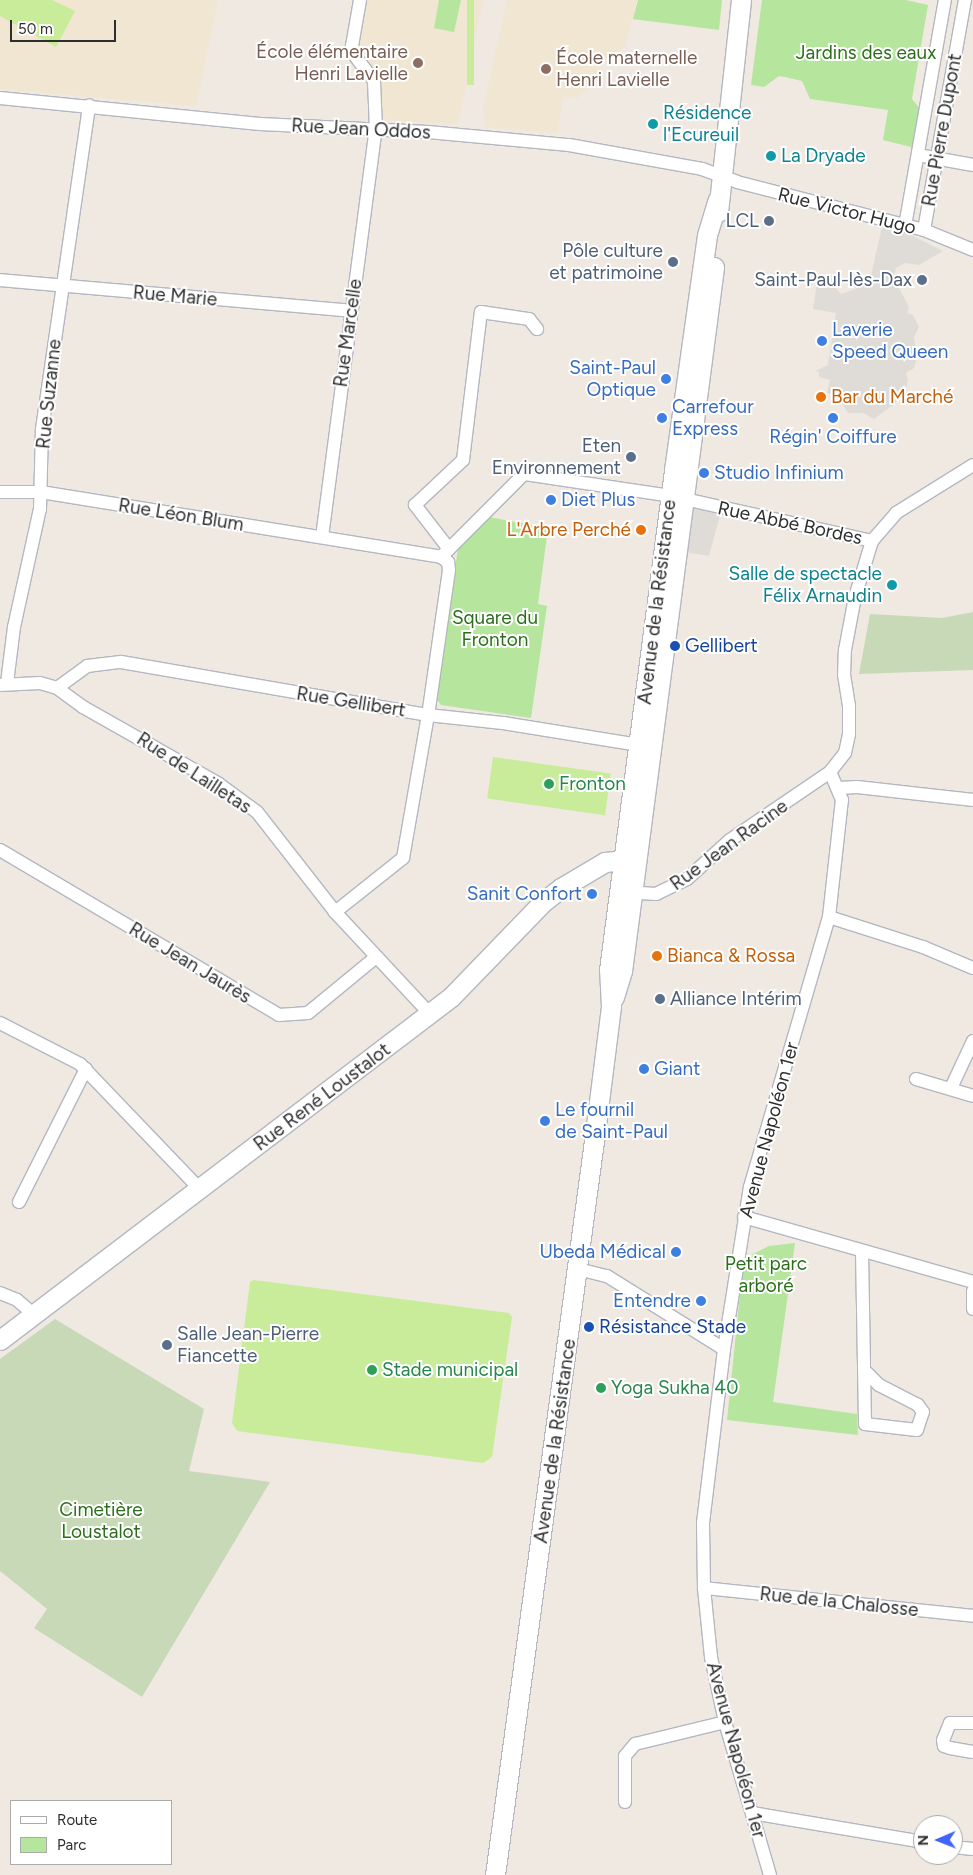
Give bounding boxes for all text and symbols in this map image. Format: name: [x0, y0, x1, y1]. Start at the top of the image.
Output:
scale bar: [12, 10, 119, 42]
text: 50 m: [18, 20, 53, 38]
place label: École élémentaire Henri Lavielle: [256, 41, 408, 85]
park label: Jardins des eaux: [796, 42, 936, 64]
place label: École maternelle Henri Lavielle: [556, 47, 697, 91]
street label: Rue Pierre Dupont: [917, 52, 967, 208]
marker: École élémentaire Henri Lavielle: [412, 57, 424, 69]
marker: École maternelle Henri Lavielle: [540, 63, 552, 75]
place label: Résidence l'Ecureuil: [663, 102, 751, 146]
street label: Rue Jean Oddos: [291, 114, 431, 144]
marker: Résidence l'Ecureuil: [647, 118, 659, 130]
place label: La Dryade: [781, 145, 866, 167]
marker: La Dryade: [765, 150, 777, 162]
street label: Rue Victor Hugo: [775, 183, 919, 239]
place label: LCL: [726, 210, 759, 232]
marker: LCL: [763, 215, 775, 227]
place label: Pôle culture et patrimoine: [549, 240, 663, 284]
marker: Pôle culture et patrimoine: [667, 256, 679, 268]
place label: Saint-Paul-lès-Dax: [754, 269, 912, 291]
marker: Saint-Paul-lès-Dax: [916, 274, 928, 286]
street label: Rue Marcelle: [329, 277, 367, 389]
street label: Rue Marie: [132, 281, 218, 311]
place label: Laverie Speed Queen: [832, 319, 948, 363]
marker: Laverie Speed Queen: [816, 335, 828, 347]
street label: Rue Suzanne: [32, 338, 66, 450]
place label: Saint-Paul Optique: [569, 357, 656, 401]
marker: Saint-Paul Optique: [660, 373, 672, 385]
place label: Bar du Marché: [831, 386, 953, 408]
marker: Bar du Marché: [815, 391, 827, 403]
place label: Carrefour Express: [672, 396, 754, 440]
marker: Carrefour Express: [656, 412, 668, 424]
marker: Régin' Coiffure: [827, 412, 839, 424]
place label: Régin' Coiffure: [769, 426, 897, 448]
place label: Eten Environnement: [492, 435, 621, 479]
marker: Eten Environnement: [625, 451, 637, 463]
place label: Studio Infinium: [714, 462, 844, 484]
marker: Studio Infinium: [698, 467, 710, 479]
place label: Diet Plus: [561, 489, 635, 511]
street label: Rue Léon Blum: [117, 494, 245, 536]
marker: Diet Plus: [545, 494, 557, 506]
street label: Rue Abbé Bordes: [716, 497, 864, 549]
street label: Avenue de la Résistance: [633, 498, 681, 706]
place label: L'Arbre Perché: [507, 519, 631, 541]
marker: L'Arbre Perché: [635, 524, 647, 536]
place label: Salle de spectacle Félix Arnaudin: [729, 563, 882, 607]
marker: Salle de spectacle Félix Arnaudin: [886, 579, 898, 591]
park label: Square du Fronton: [452, 607, 538, 651]
place label: Gellibert: [685, 635, 758, 657]
marker: Gellibert: [669, 640, 681, 652]
street label: Rue Gellibert: [295, 682, 407, 722]
street label: Rue de Lailletas: [132, 727, 256, 819]
place label: Fronton: [559, 773, 626, 795]
marker: Fronton: [543, 778, 555, 790]
street label: Rue Jean Racine: [666, 795, 792, 895]
place label: Sanit Confort: [467, 883, 582, 905]
marker: Sanit Confort: [586, 888, 598, 900]
street label: Rue Jean Jaurès: [125, 918, 255, 1008]
place label: Bianca & Rossa: [667, 945, 795, 967]
marker: Bianca & Rossa: [651, 950, 663, 962]
place label: Alliance Intérim: [670, 988, 802, 1010]
marker: Alliance Intérim: [654, 993, 666, 1005]
street label: Rue René Loustalot: [249, 1038, 395, 1156]
street label: Avenue Napoléon 1er: [735, 1040, 803, 1220]
place label: Giant: [654, 1058, 700, 1080]
marker: Giant: [638, 1063, 650, 1075]
place label: Le fournil de Saint-Paul: [555, 1099, 668, 1143]
marker: Le fournil de Saint-Paul: [539, 1115, 551, 1127]
place label: Ubeda Médical: [539, 1241, 666, 1263]
marker: Ubeda Médical: [670, 1246, 682, 1258]
park label: Petit parc arboré: [725, 1253, 807, 1297]
place label: Entendre: [613, 1290, 691, 1312]
marker: Entendre: [695, 1295, 707, 1307]
place label: Résistance Stade: [599, 1316, 746, 1338]
marker: Résistance Stade: [583, 1321, 595, 1333]
place label: Salle Jean-Pierre Fiancette: [177, 1323, 319, 1367]
street label: Avenue de la Résistance: [529, 1337, 581, 1545]
marker: Salle Jean-Pierre Fiancette: [161, 1339, 173, 1351]
place label: Stade municipal: [382, 1359, 518, 1381]
marker: Stade municipal: [366, 1364, 378, 1376]
place label: Yoga Sukha 40: [611, 1377, 738, 1399]
marker: Yoga Sukha 40: [595, 1382, 607, 1394]
park label: Cimetière Loustalot: [59, 1499, 143, 1543]
street label: Rue de la Chalosse: [758, 1582, 920, 1622]
street label: Avenue Napoléon 1er: [702, 1660, 770, 1840]
legend: [10, 1800, 172, 1865]
text: Route: [57, 1811, 97, 1829]
north arrow: [913, 1815, 963, 1865]
text: N: [915, 1835, 932, 1846]
text: Parc: [57, 1836, 86, 1854]

